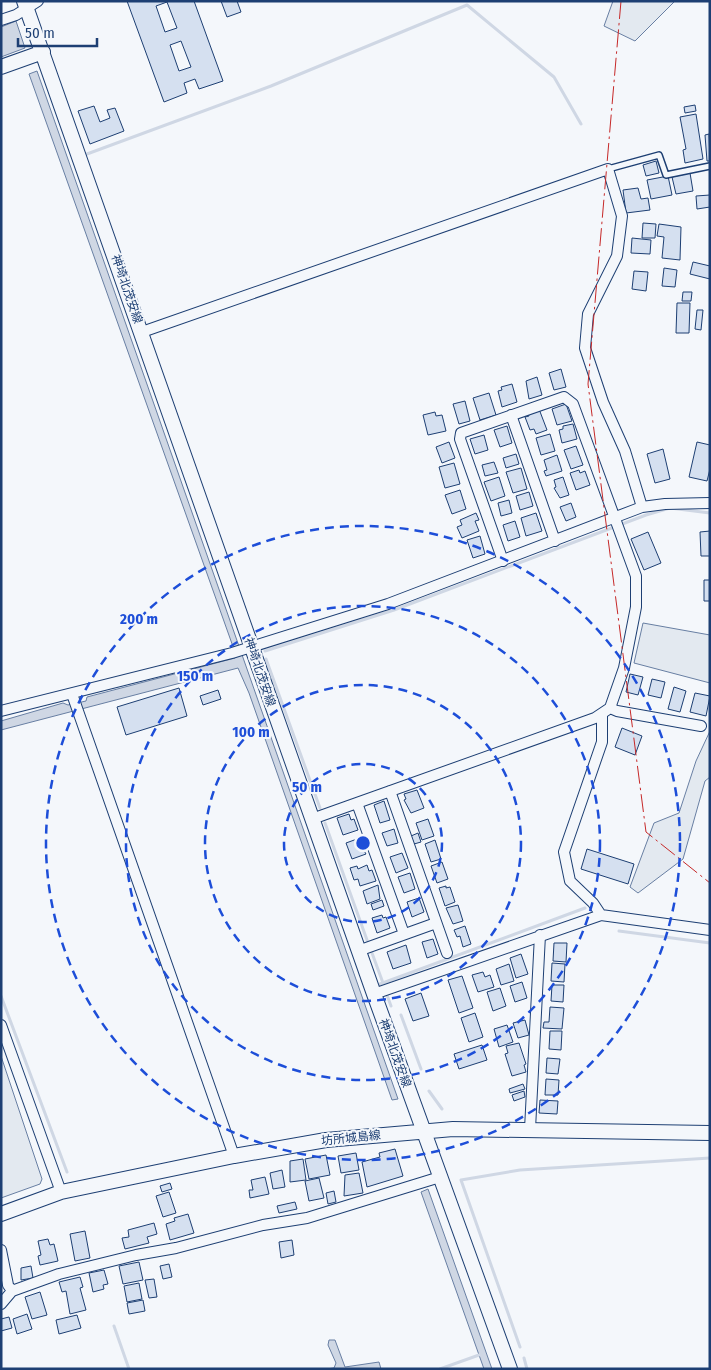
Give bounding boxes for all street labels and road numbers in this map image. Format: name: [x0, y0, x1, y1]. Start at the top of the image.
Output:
street label: 神埼北茂安線: [109, 253, 145, 325]
street label: 神埼北茂安線: [242, 636, 278, 708]
street label: 神埼北茂安線: [376, 1017, 414, 1089]
street label: 坊所城島線: [320, 1128, 382, 1148]

